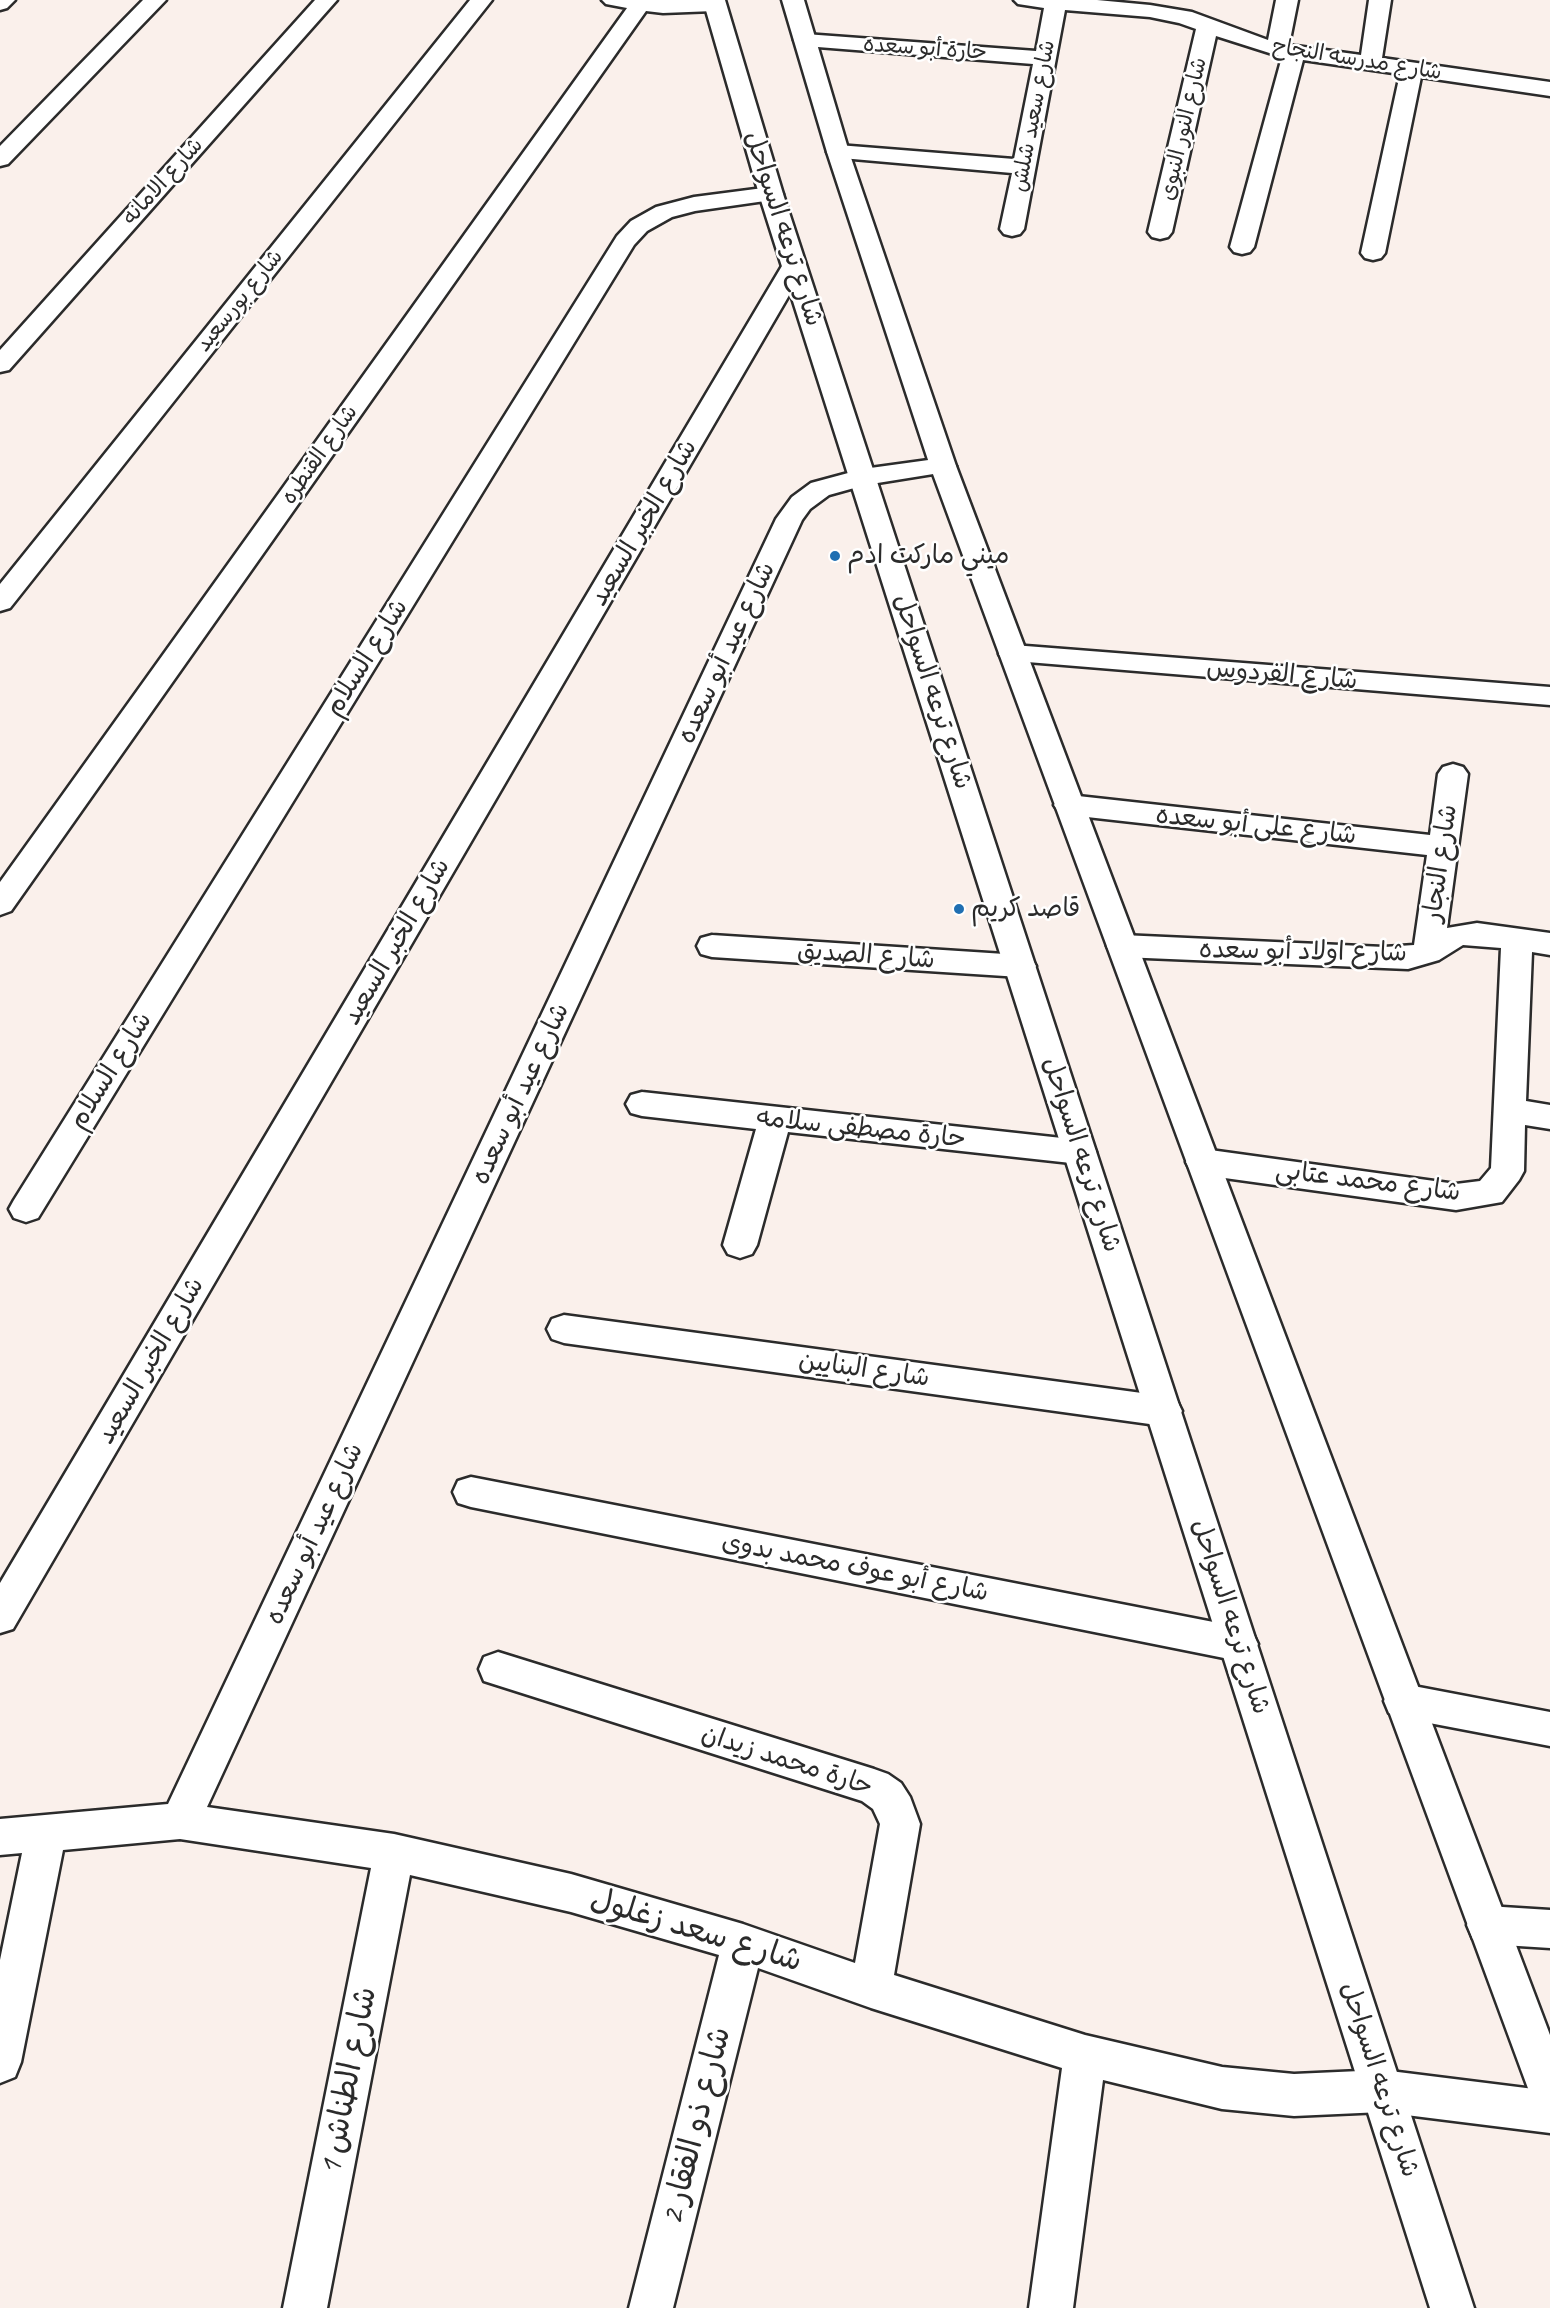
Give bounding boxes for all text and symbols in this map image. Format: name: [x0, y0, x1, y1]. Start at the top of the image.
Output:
street label: حارة أبو سعده: [862, 32, 988, 66]
street label: شارع مدرسه النجاح: [1270, 34, 1444, 86]
street label: شارع سعيد شلش: [1006, 38, 1062, 194]
street label: شارع النور النبوى: [1155, 55, 1213, 203]
street label: شارع ترعه السواحل: [737, 128, 829, 330]
street label: شارع الامانه: [117, 133, 209, 231]
street label: شارع بورسعيد: [191, 244, 289, 358]
street label: شارع القنطره: [276, 400, 364, 510]
street label: شارع الخبر السعيد: [584, 434, 704, 612]
place label: ميني ماركت ادم: [847, 540, 1009, 572]
marker: ميني ماركت ادم: [828, 549, 842, 563]
street label: شارع عيد أبو سعده: [671, 557, 783, 749]
street label: شارع ترعه السواحل: [886, 591, 978, 793]
street label: شارع السلام: [319, 594, 415, 722]
street label: شارع الفردوس: [1205, 653, 1359, 697]
street label: شارع على أبو سعده: [1154, 800, 1358, 852]
street label: شارع النجار: [1417, 802, 1465, 924]
street label: شارع الخبر السعيد: [337, 853, 457, 1031]
place label: قاصد كريم: [971, 893, 1080, 925]
marker: قاصد كريم: [952, 902, 966, 916]
street label: شارع اولاد أبو سعده: [1199, 935, 1407, 969]
street label: شارع الصديق: [796, 936, 936, 976]
street label: شارع عيد أبو سعده: [465, 998, 577, 1190]
street label: شارع السلام: [63, 1007, 159, 1135]
street label: شارع ترعه السواحل: [1035, 1054, 1127, 1256]
street label: حارة مصطفى سلامه: [755, 1102, 967, 1156]
street label: شارع محمد عتابى: [1274, 1155, 1462, 1209]
street label: شارع الخبر السعيد: [91, 1272, 211, 1450]
street label: شارع البنايين: [797, 1345, 931, 1395]
street label: شارع عيد أبو سعده: [259, 1438, 371, 1630]
street label: شارع ترعه السواحل: [1184, 1516, 1276, 1718]
street label: شارع أبو عوف محمد بدوى: [719, 1527, 991, 1609]
street label: حارة محمد زيدان: [697, 1719, 877, 1803]
street label: شارع سعد زغلول: [586, 1881, 806, 1981]
street label: شارع ترعه السواحل: [1333, 1979, 1425, 2181]
street label: شارع الطناش 1: [312, 1984, 386, 2178]
street label: شارع ذو الفقار 2: [654, 2023, 740, 2229]

